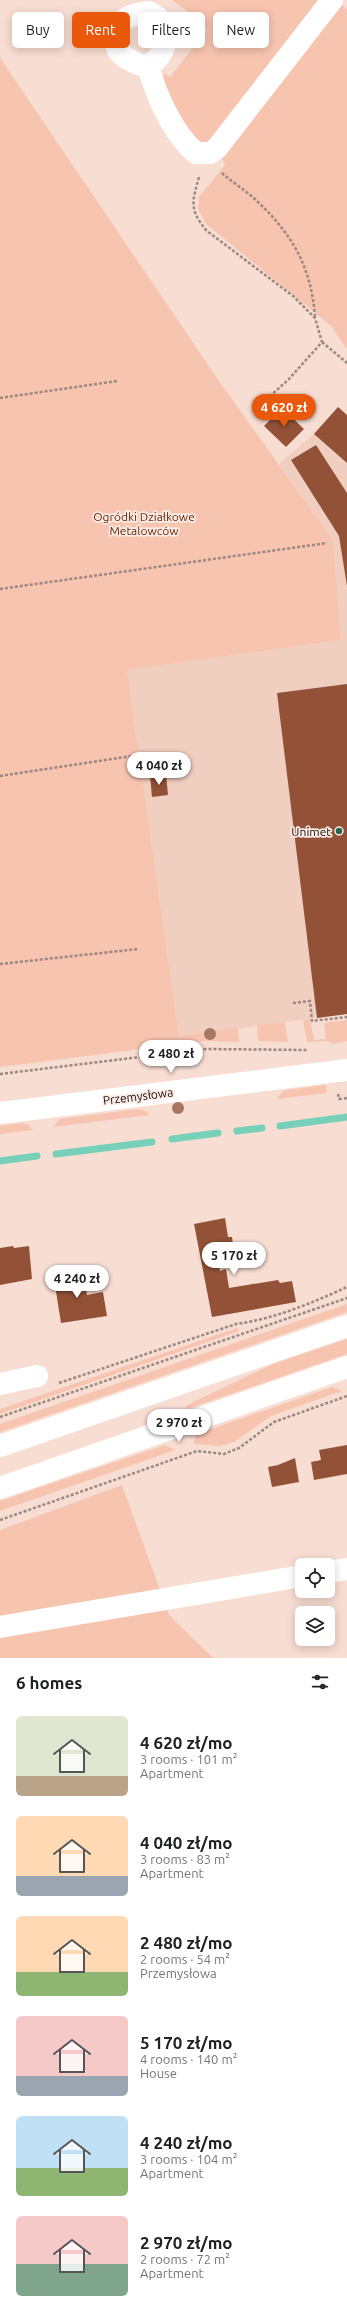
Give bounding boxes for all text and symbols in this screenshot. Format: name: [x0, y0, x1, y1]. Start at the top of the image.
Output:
chip: Buy: [12, 12, 64, 48]
chip: Rent: [72, 12, 130, 48]
chip: Filters: [138, 12, 205, 48]
chip: New: [213, 12, 269, 48]
pin: 4 620 zł: [243, 394, 325, 428]
text: 4 620 zł: [261, 400, 307, 414]
park label: Ogródki Działkowe Metalowców: [93, 510, 195, 537]
pin: 4 040 zł: [118, 752, 200, 786]
text: 4 040 zł: [136, 758, 182, 772]
place label: Unimet: [291, 825, 331, 838]
marker: Unimet: [334, 826, 344, 836]
pin: 2 480 zł: [130, 1040, 212, 1074]
text: 2 480 zł: [148, 1046, 194, 1060]
street label: Przemysłowa: [102, 1085, 174, 1107]
pin: 5 170 zł: [193, 1242, 275, 1276]
text: 5 170 zł: [211, 1248, 257, 1262]
pin: 4 240 zł: [36, 1265, 118, 1299]
text: 4 240 zł: [54, 1271, 100, 1285]
pin: 2 970 zł: [138, 1409, 220, 1443]
text: 2 970 zł: [156, 1415, 202, 1429]
map controls: [295, 1558, 335, 1646]
button: locate: [295, 1558, 335, 1598]
button: layers: [295, 1606, 335, 1646]
icon: filters: [309, 1671, 331, 1693]
text: 6 homes: [16, 1673, 82, 1692]
icon: home: [48, 1732, 96, 1780]
text: 4 620 zł/mo: [140, 1733, 233, 1752]
text: 3 rooms · 101 m²: [140, 1752, 237, 1766]
text: Apartment: [140, 1766, 204, 1780]
icon: home: [48, 1832, 96, 1880]
text: 4 040 zł/mo: [140, 1833, 233, 1852]
text: 3 rooms · 83 m²: [140, 1852, 230, 1866]
text: Apartment: [140, 1866, 204, 1880]
icon: home: [48, 1932, 96, 1980]
text: 2 480 zł/mo: [140, 1933, 233, 1952]
text: 2 rooms · 54 m²: [140, 1952, 230, 1966]
text: Przemysłowa: [140, 1966, 217, 1980]
icon: home: [48, 2032, 96, 2080]
text: 5 170 zł/mo: [140, 2033, 233, 2052]
text: 4 rooms · 140 m²: [140, 2052, 237, 2066]
text: House: [140, 2066, 177, 2080]
icon: home: [48, 2132, 96, 2180]
text: 4 240 zł/mo: [140, 2133, 233, 2152]
text: 3 rooms · 104 m²: [140, 2152, 237, 2166]
text: Apartment: [140, 2166, 204, 2180]
icon: home: [48, 2232, 96, 2280]
text: 2 970 zł/mo: [140, 2233, 233, 2252]
text: 2 rooms · 72 m²: [140, 2252, 230, 2266]
text: Apartment: [140, 2266, 204, 2280]

